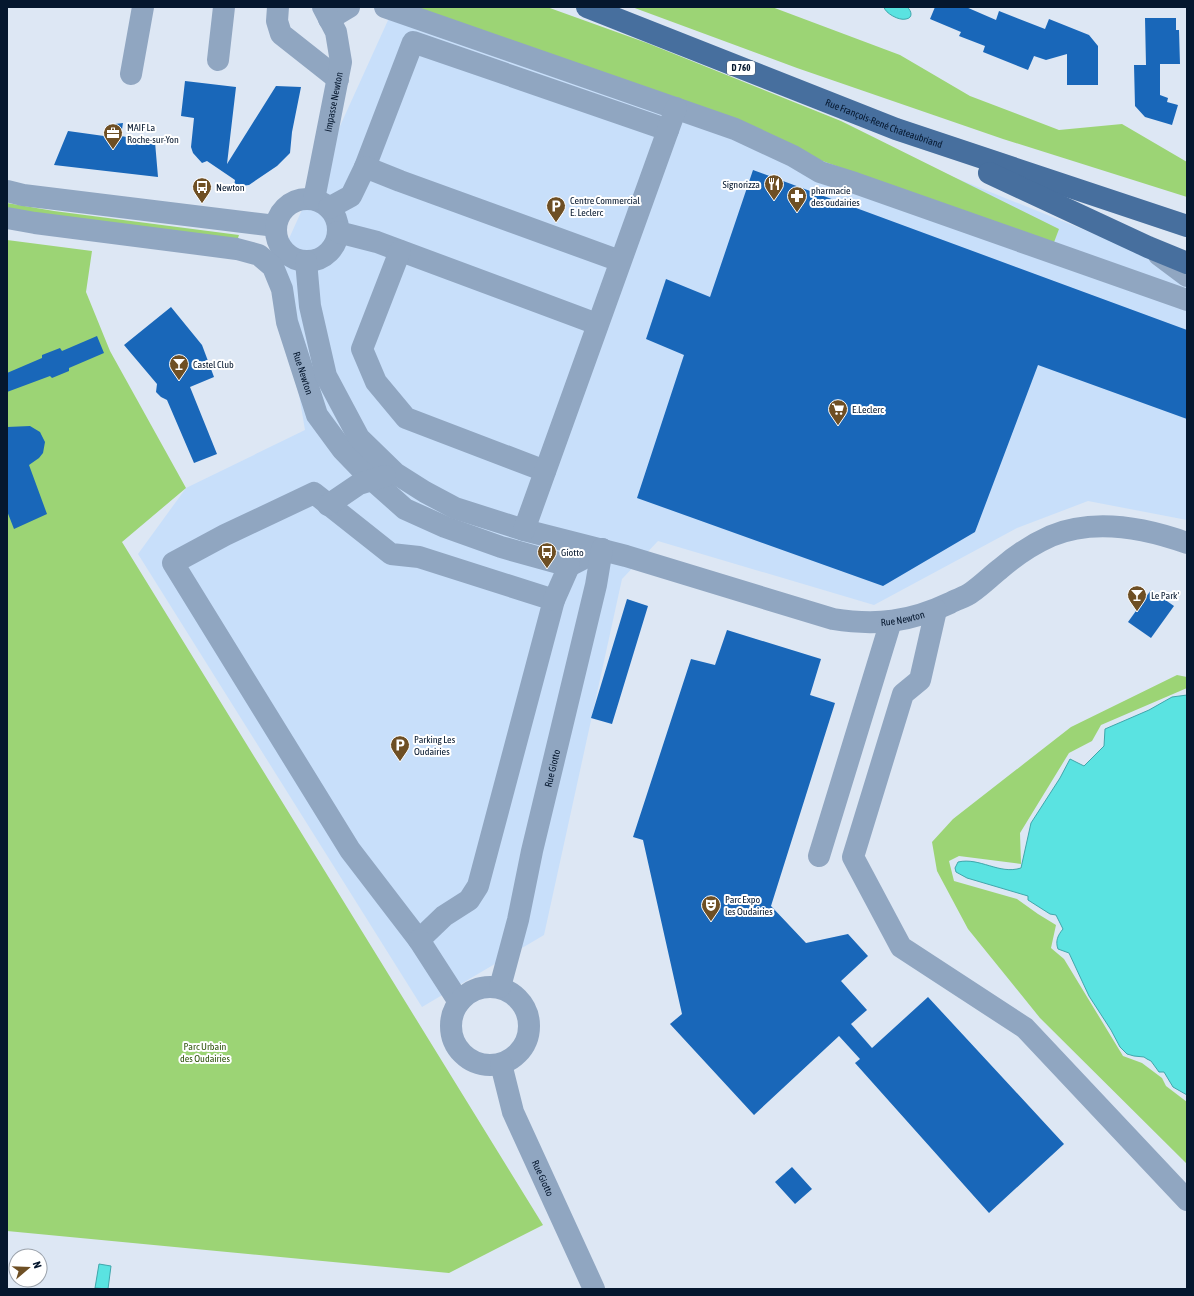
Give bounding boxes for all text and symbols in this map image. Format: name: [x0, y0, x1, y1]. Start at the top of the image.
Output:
road number: D 760: [727, 61, 755, 75]
street label: Impasse Newton: [322, 71, 345, 133]
street label: Rue François-René Chateaubriand: [824, 97, 944, 150]
office icon: MAIF La Roche-sur-Yon: [102, 122, 124, 150]
place label: MAIF La Roche-sur-Yon: [127, 122, 179, 145]
restaurant icon: Signorizza: [763, 173, 785, 201]
bus stop icon: Newton: [191, 176, 213, 204]
place label: Signorizza: [723, 179, 760, 190]
place label: Newton: [216, 182, 245, 193]
pharmacy icon: pharmacie des oudairies: [786, 185, 808, 213]
place label: pharmacie des oudairies: [811, 185, 860, 208]
parking icon: Centre Commercial E. Leclerc: [545, 195, 567, 223]
place label: Centre Commercial E. Leclerc: [570, 195, 640, 218]
street label: Rue Newton: [291, 350, 315, 396]
bar icon: Castel Club: [168, 353, 190, 381]
place label: Castel Club: [193, 359, 234, 370]
supermarket icon: E.Leclerc: [827, 398, 849, 426]
place label: E.Leclerc: [852, 404, 884, 415]
bus stop icon: Giotto: [536, 541, 558, 569]
place label: Giotto: [561, 547, 584, 558]
bar icon: Le Park': [1126, 584, 1148, 612]
place label: Le Park': [1151, 590, 1179, 601]
street label: Rue Newton: [880, 609, 926, 628]
parking icon: Parking Les Oudairies: [389, 734, 411, 762]
place label: Parking Les Oudairies: [414, 734, 456, 757]
street label: Rue Giotto: [543, 748, 562, 788]
theatre icon: Parc Expo les Oudairies: [700, 894, 722, 922]
place label: Parc Expo les Oudairies: [725, 894, 773, 917]
park label: Parc Urbain des Oudairies: [180, 1041, 230, 1064]
street label: Rue Giotto: [530, 1158, 556, 1198]
north arrow: [8, 1248, 48, 1288]
text: N: [31, 1260, 44, 1270]

